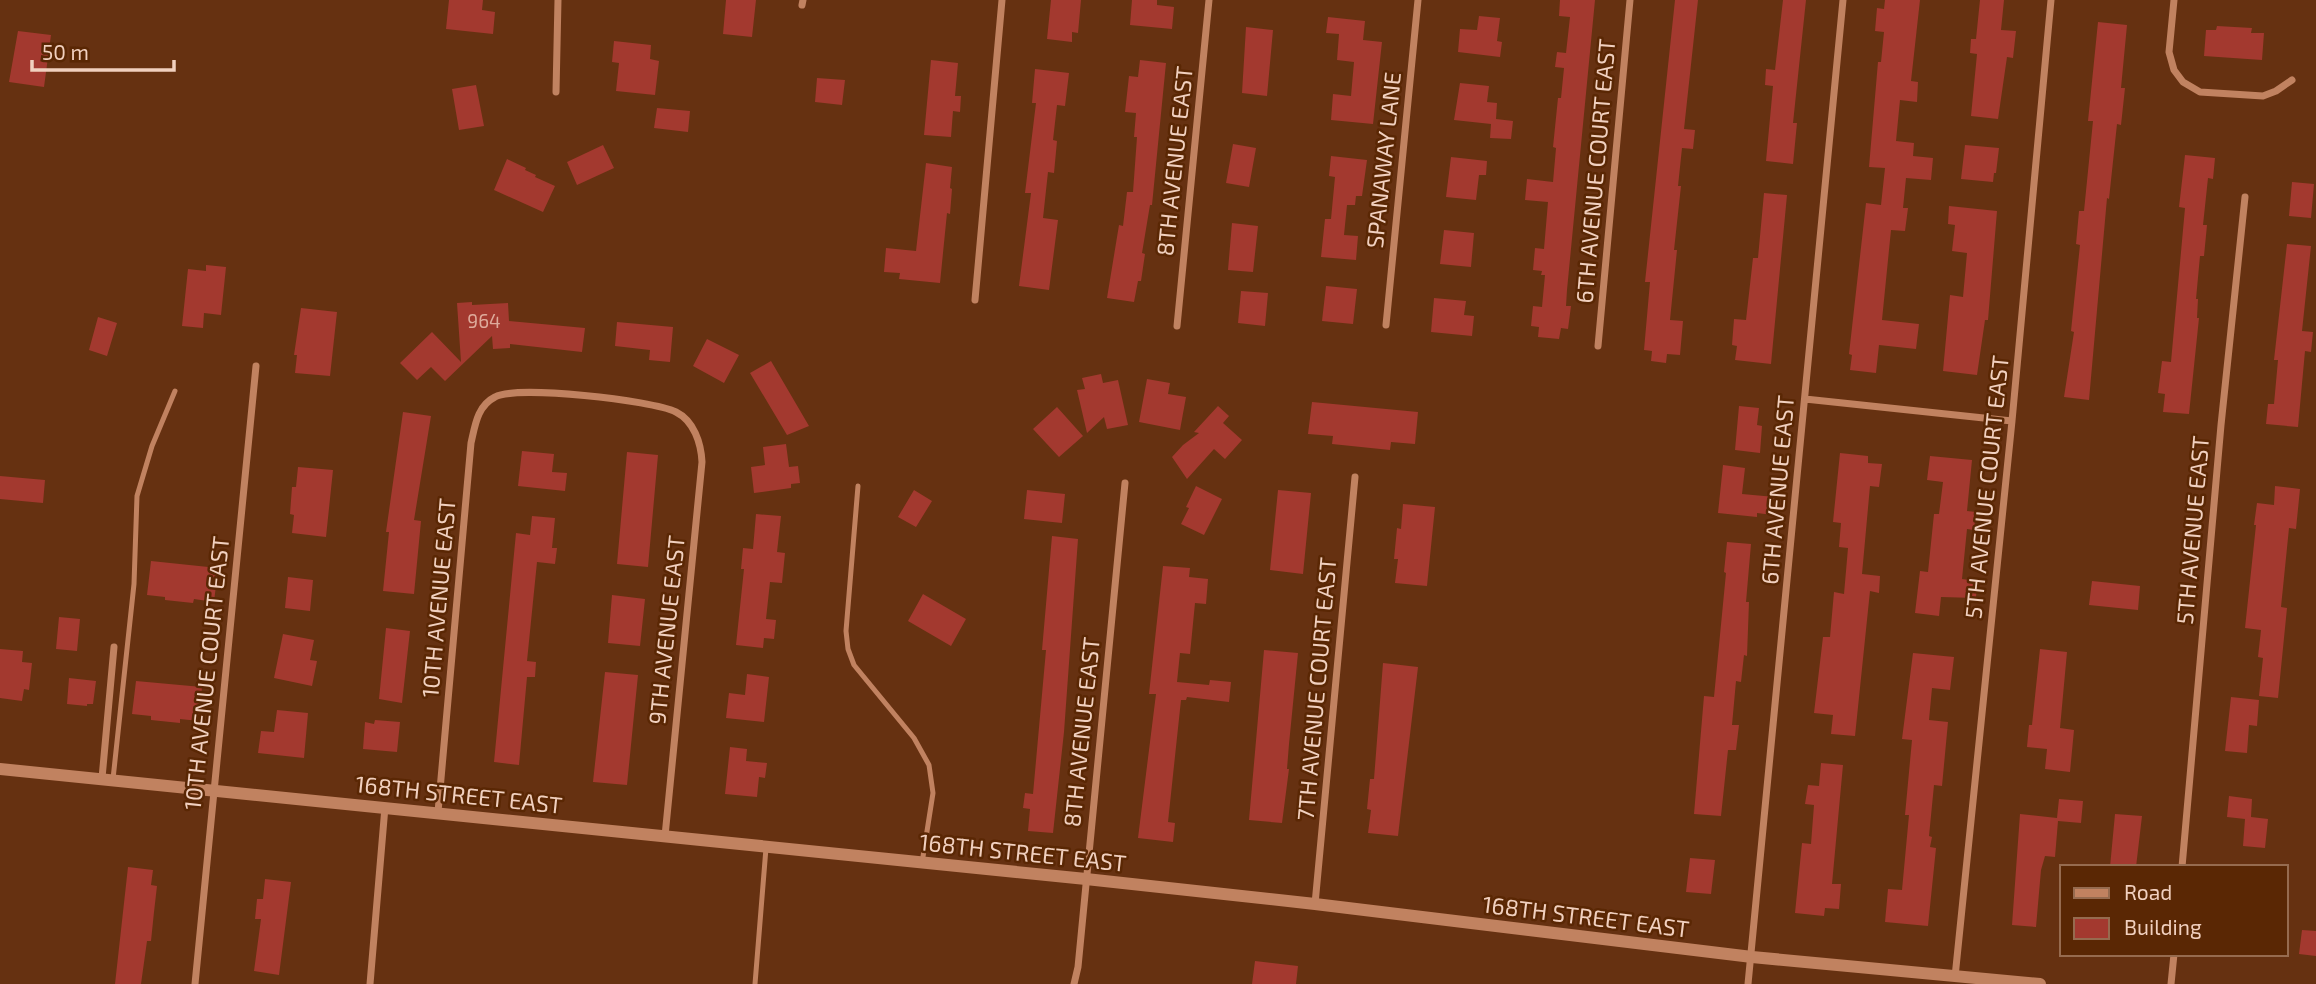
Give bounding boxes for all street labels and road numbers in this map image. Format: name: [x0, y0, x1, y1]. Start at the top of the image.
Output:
street label: 6TH AVENUE COURT EAST: [1569, 38, 1621, 304]
street label: 8TH AVENUE EAST: [1150, 65, 1198, 257]
street label: SPANAWAY LANE: [1360, 70, 1406, 250]
street label: 5TH AVENUE COURT EAST: [1958, 354, 2014, 620]
street label: 6TH AVENUE EAST: [1755, 394, 1799, 586]
street label: 5TH AVENUE EAST: [2170, 435, 2214, 625]
street label: 10TH AVENUE EAST: [415, 497, 461, 699]
street label: 9TH AVENUE EAST: [642, 534, 690, 726]
street label: 10TH AVENUE COURT EAST: [178, 535, 234, 811]
street label: 7TH AVENUE COURT EAST: [1291, 556, 1341, 822]
street label: 8TH AVENUE EAST: [1057, 636, 1105, 828]
street label: 168TH STREET EAST: [354, 769, 564, 819]
street label: 168TH STREET EAST: [918, 827, 1128, 877]
street label: 168TH STREET EAST: [1481, 889, 1691, 943]

